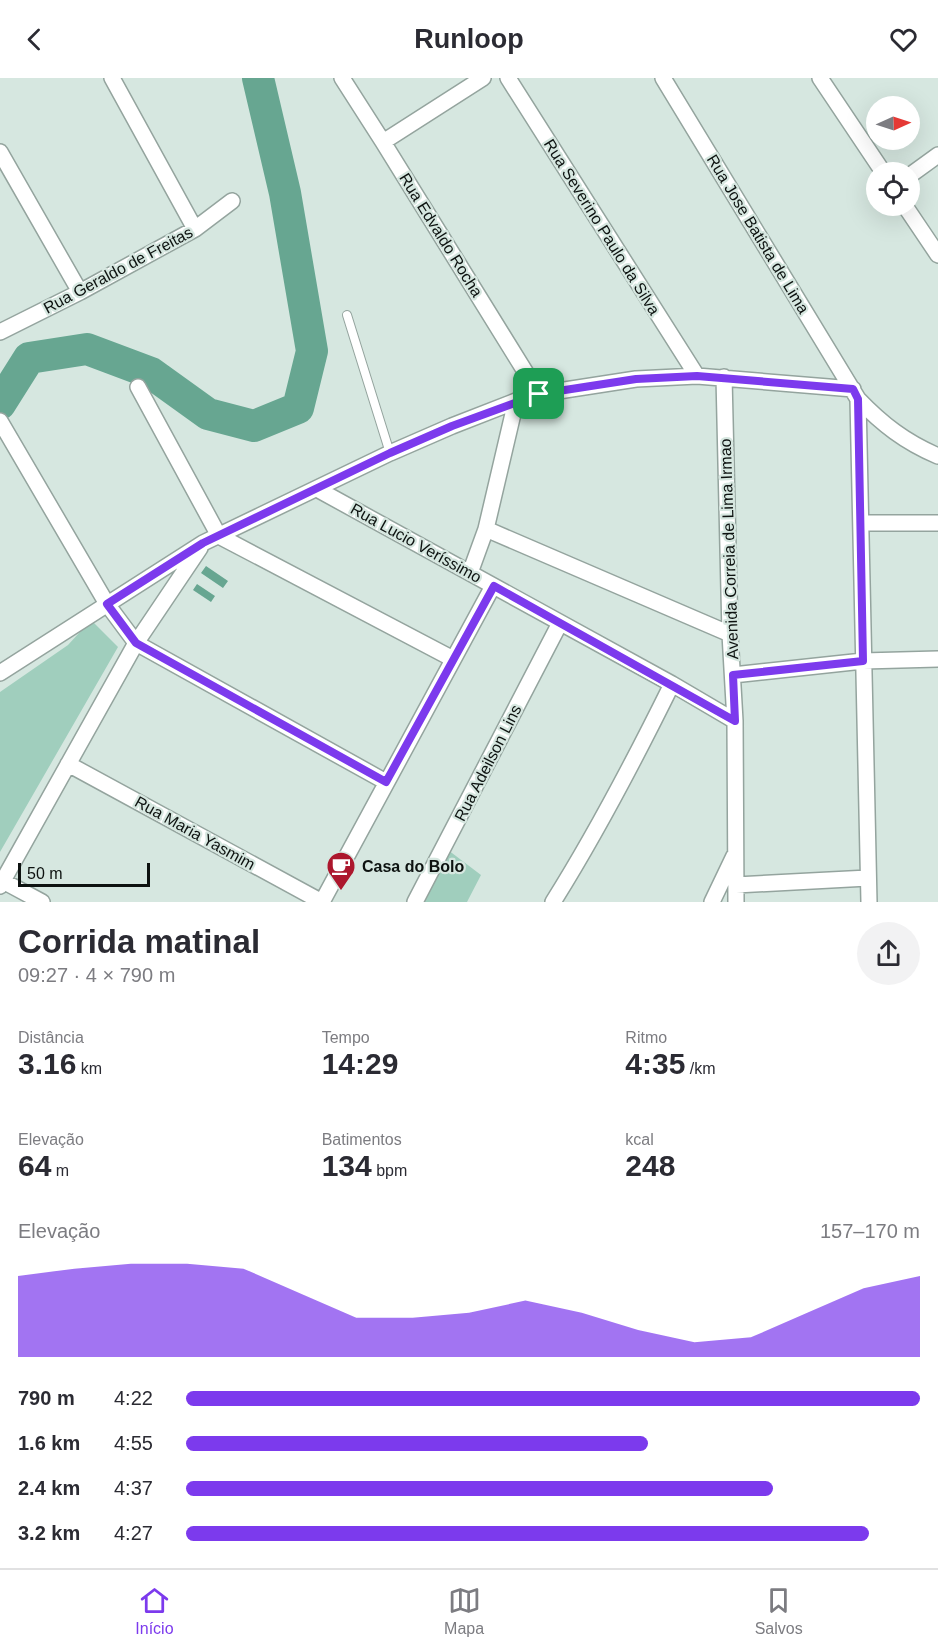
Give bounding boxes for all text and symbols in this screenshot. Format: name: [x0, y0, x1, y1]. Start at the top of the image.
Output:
icon: back: [18, 23, 51, 56]
icon: heart: [887, 23, 920, 56]
text: Runloop: [414, 24, 524, 54]
north arrow: [866, 96, 920, 150]
map controls: [866, 96, 920, 216]
street label: Rua Severino Paulo da Silva: [541, 136, 663, 318]
street label: Rua Jose Batista de Lima: [704, 151, 812, 317]
button: locate: [866, 162, 920, 216]
street label: Rua Edvaldo Rocha: [396, 170, 486, 300]
street label: Rua Geraldo de Freitas: [41, 223, 195, 317]
pin: [513, 368, 564, 419]
icon: arrive: [522, 377, 555, 410]
street label: Avenida Correia de Lima Irmao: [717, 438, 741, 660]
street label: Rua Lucio Veríssimo: [348, 500, 484, 586]
street label: Rua Adeilson Lins: [451, 702, 525, 824]
street label: Rua Maria Yasmim: [132, 793, 258, 873]
cafe icon: Casa do Bolo: [325, 850, 357, 892]
place label: Casa do Bolo: [362, 858, 464, 875]
scale bar: [18, 860, 150, 887]
text: 50 m: [27, 865, 63, 882]
button: share: [857, 922, 920, 985]
text: Corrida matinal: [18, 923, 260, 960]
text: 09:27 · 4 × 790 m: [18, 964, 175, 986]
text: Distância: [18, 1029, 84, 1046]
text: Tempo: [322, 1029, 370, 1046]
text: Ritmo: [625, 1029, 667, 1046]
text: 3.16: [18, 1047, 76, 1080]
text: 14:29: [322, 1047, 398, 1080]
text: 4:35: [625, 1047, 685, 1080]
text: km: [76, 1060, 102, 1077]
text: /km: [685, 1060, 716, 1077]
text: Elevação: [18, 1131, 84, 1148]
text: Batimentos: [322, 1131, 402, 1148]
text: kcal: [625, 1131, 654, 1148]
text: 64: [18, 1149, 51, 1182]
text: 134: [322, 1149, 372, 1182]
text: 248: [625, 1149, 675, 1182]
text: m: [51, 1162, 69, 1179]
text: bpm: [372, 1162, 407, 1179]
text: Elevação: [18, 1220, 100, 1242]
text: 157–170 m: [820, 1220, 920, 1242]
text: 790 m: [18, 1387, 75, 1409]
text: 4:22: [114, 1387, 153, 1409]
text: 1.6 km: [18, 1432, 80, 1454]
text: 4:55: [114, 1432, 153, 1454]
text: 2.4 km: [18, 1477, 80, 1499]
text: 4:37: [114, 1477, 153, 1499]
text: 3.2 km: [18, 1522, 80, 1544]
text: 4:27: [114, 1522, 153, 1544]
tab: Início: [135, 1584, 174, 1638]
tab: Mapa: [444, 1584, 484, 1638]
tab: Salvos: [755, 1584, 803, 1638]

